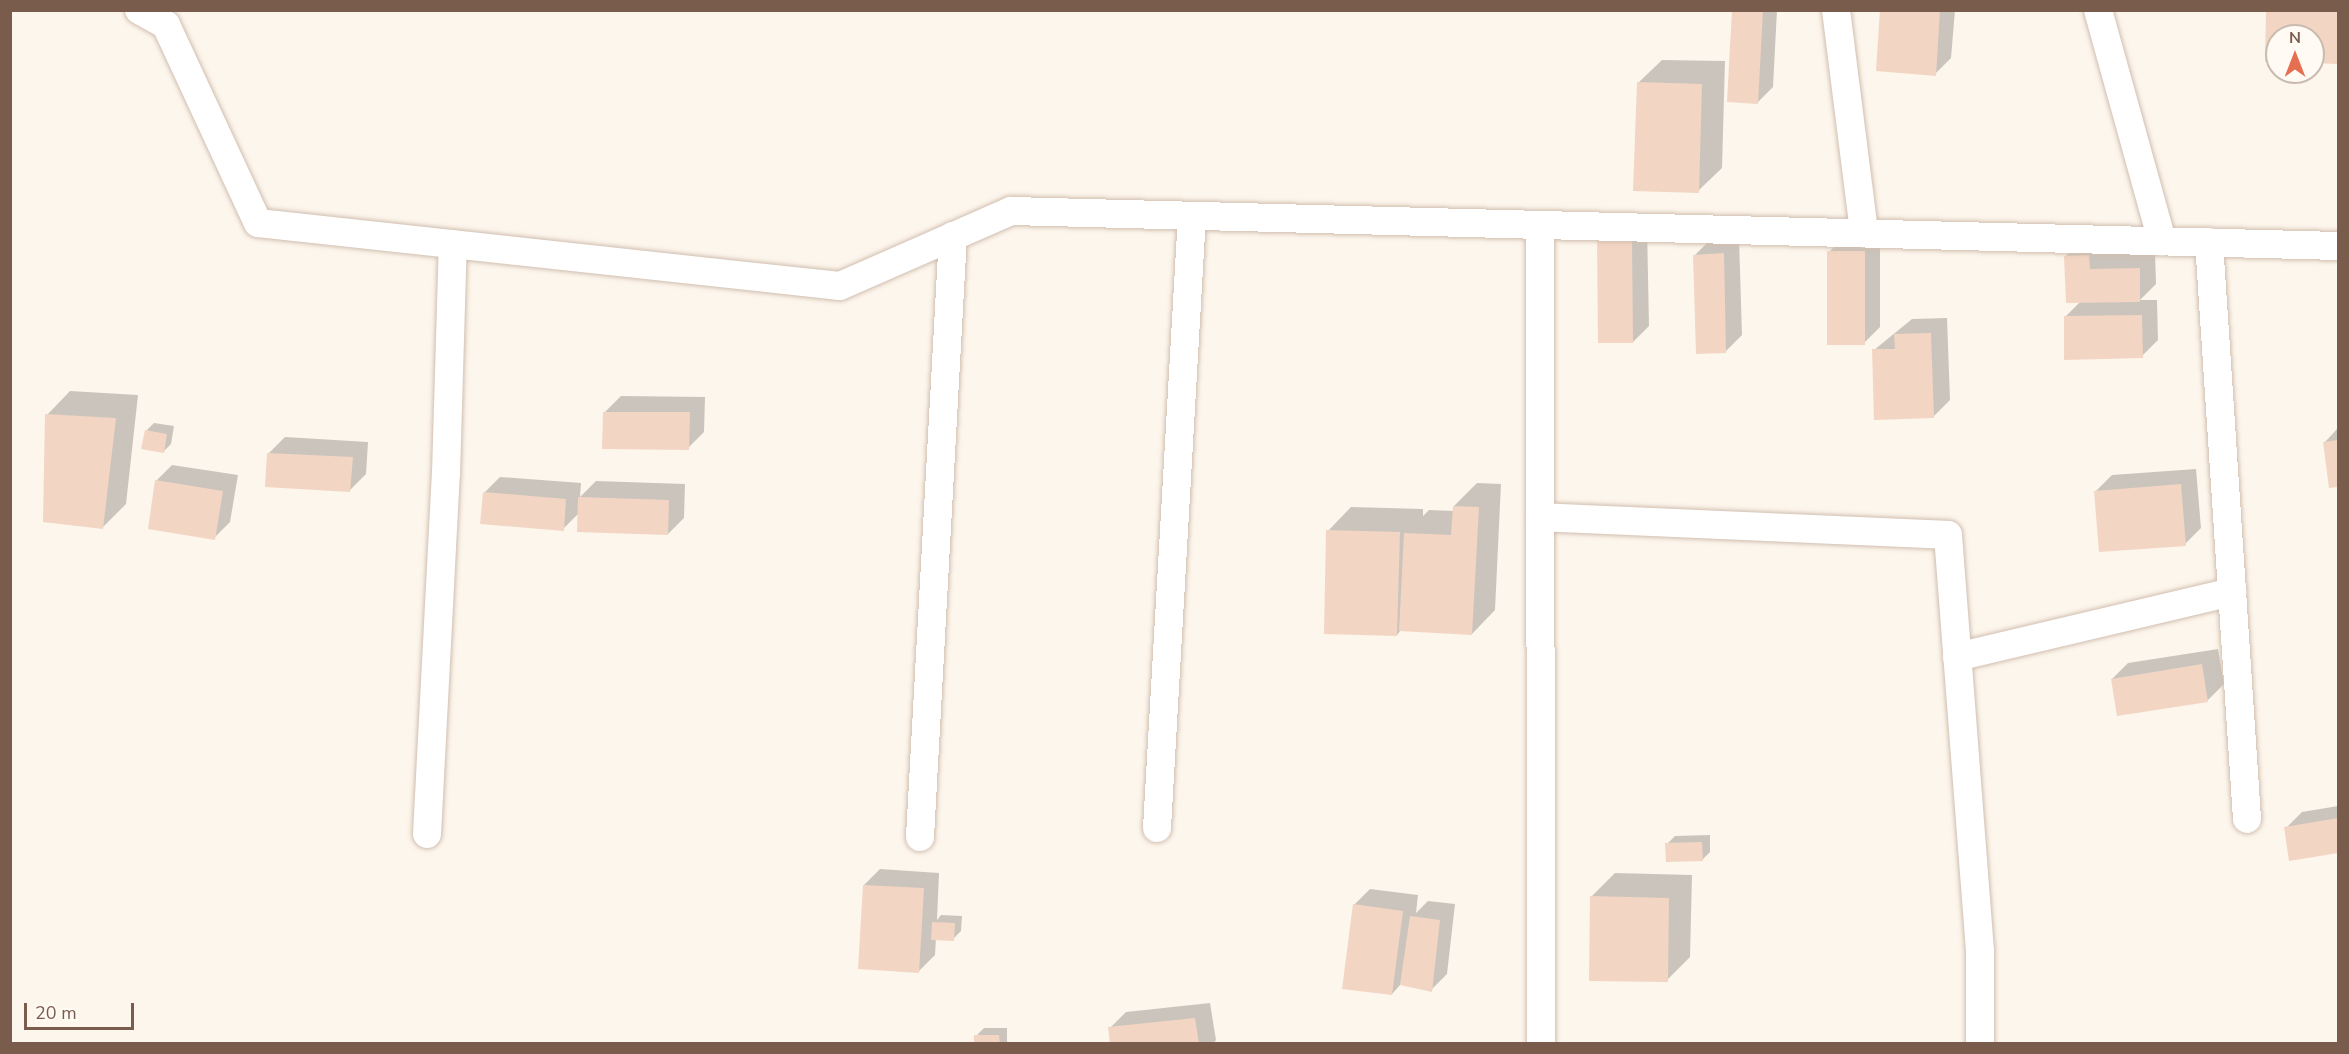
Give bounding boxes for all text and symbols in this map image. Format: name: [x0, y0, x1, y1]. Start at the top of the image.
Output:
north arrow: [2265, 24, 2325, 84]
text: N: [2289, 27, 2301, 49]
scale bar: [27, 991, 136, 1029]
text: 20 m: [35, 1001, 77, 1025]

